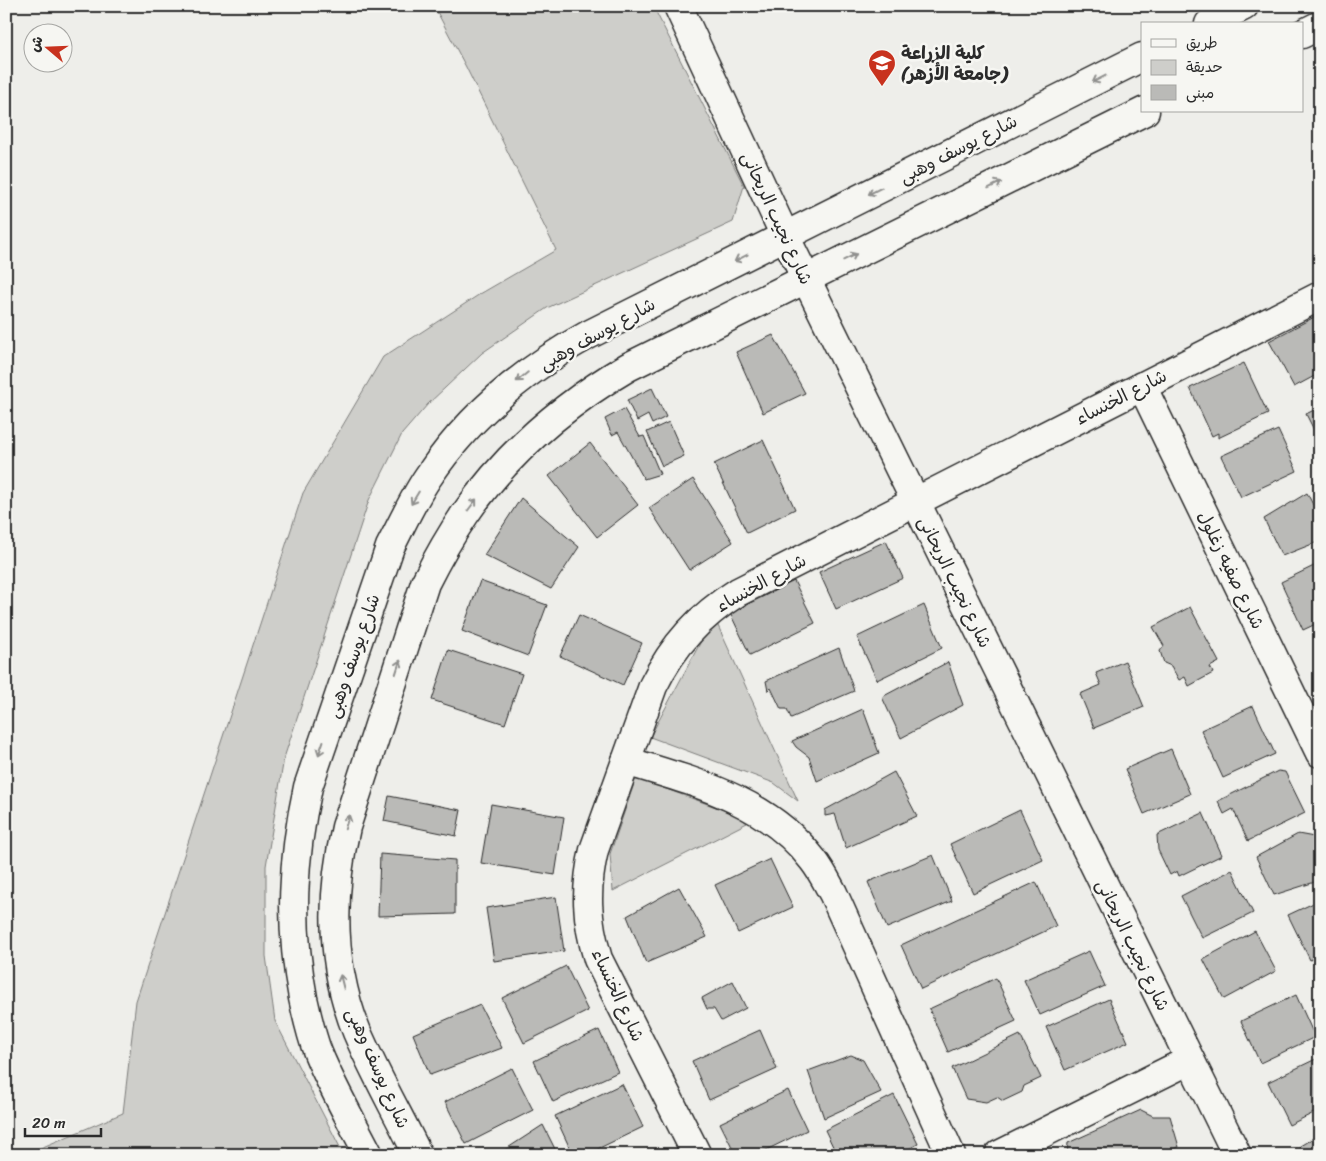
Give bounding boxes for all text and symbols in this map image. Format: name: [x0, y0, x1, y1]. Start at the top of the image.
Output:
north arrow: [22, 22, 72, 72]
legend: [1141, 22, 1304, 112]
text: طريق: [1186, 30, 1218, 56]
text: ش: [22, 33, 51, 55]
place label: كلية الزراعة (جامعة الأزهر): [901, 37, 1009, 90]
school or university icon: كلية الزراعة (جامعة الأزهر): [867, 48, 897, 87]
text: حديقة: [1186, 54, 1223, 80]
one-way arrow: [1091, 74, 1106, 84]
text: مبنى: [1186, 80, 1214, 106]
street label: شارع يوسف وهبى: [893, 105, 1023, 193]
street label: شارع نجيب الريحانى: [732, 146, 822, 290]
one-way arrow: [987, 180, 1002, 189]
one-way arrow: [868, 187, 883, 196]
one-way arrow: [842, 252, 857, 262]
one-way arrow: [734, 254, 749, 263]
street label: شارع يوسف وهبى: [532, 289, 662, 379]
street label: شارع الخنساء: [1069, 360, 1173, 434]
one-way arrow: [516, 372, 529, 383]
one-way arrow: [410, 491, 420, 505]
one-way arrow: [466, 499, 477, 512]
street label: شارع صفيه زغلول: [1188, 505, 1274, 635]
street label: شارع نجيب الريحانى: [909, 510, 1001, 654]
street label: شارع الخنساء: [710, 545, 812, 621]
street label: شارع يوسف وهبى: [317, 589, 389, 723]
one-way arrow: [393, 660, 403, 676]
one-way arrow: [316, 740, 325, 756]
one-way arrow: [343, 814, 353, 830]
street label: شارع نجيب الريحانى: [1087, 873, 1179, 1017]
street label: شارع الخنساء: [582, 943, 654, 1047]
one-way arrow: [337, 975, 346, 991]
street label: شارع يوسف وهبى: [337, 1002, 419, 1134]
scale bar: [25, 1106, 101, 1138]
text: 20 m: [32, 1110, 66, 1136]

